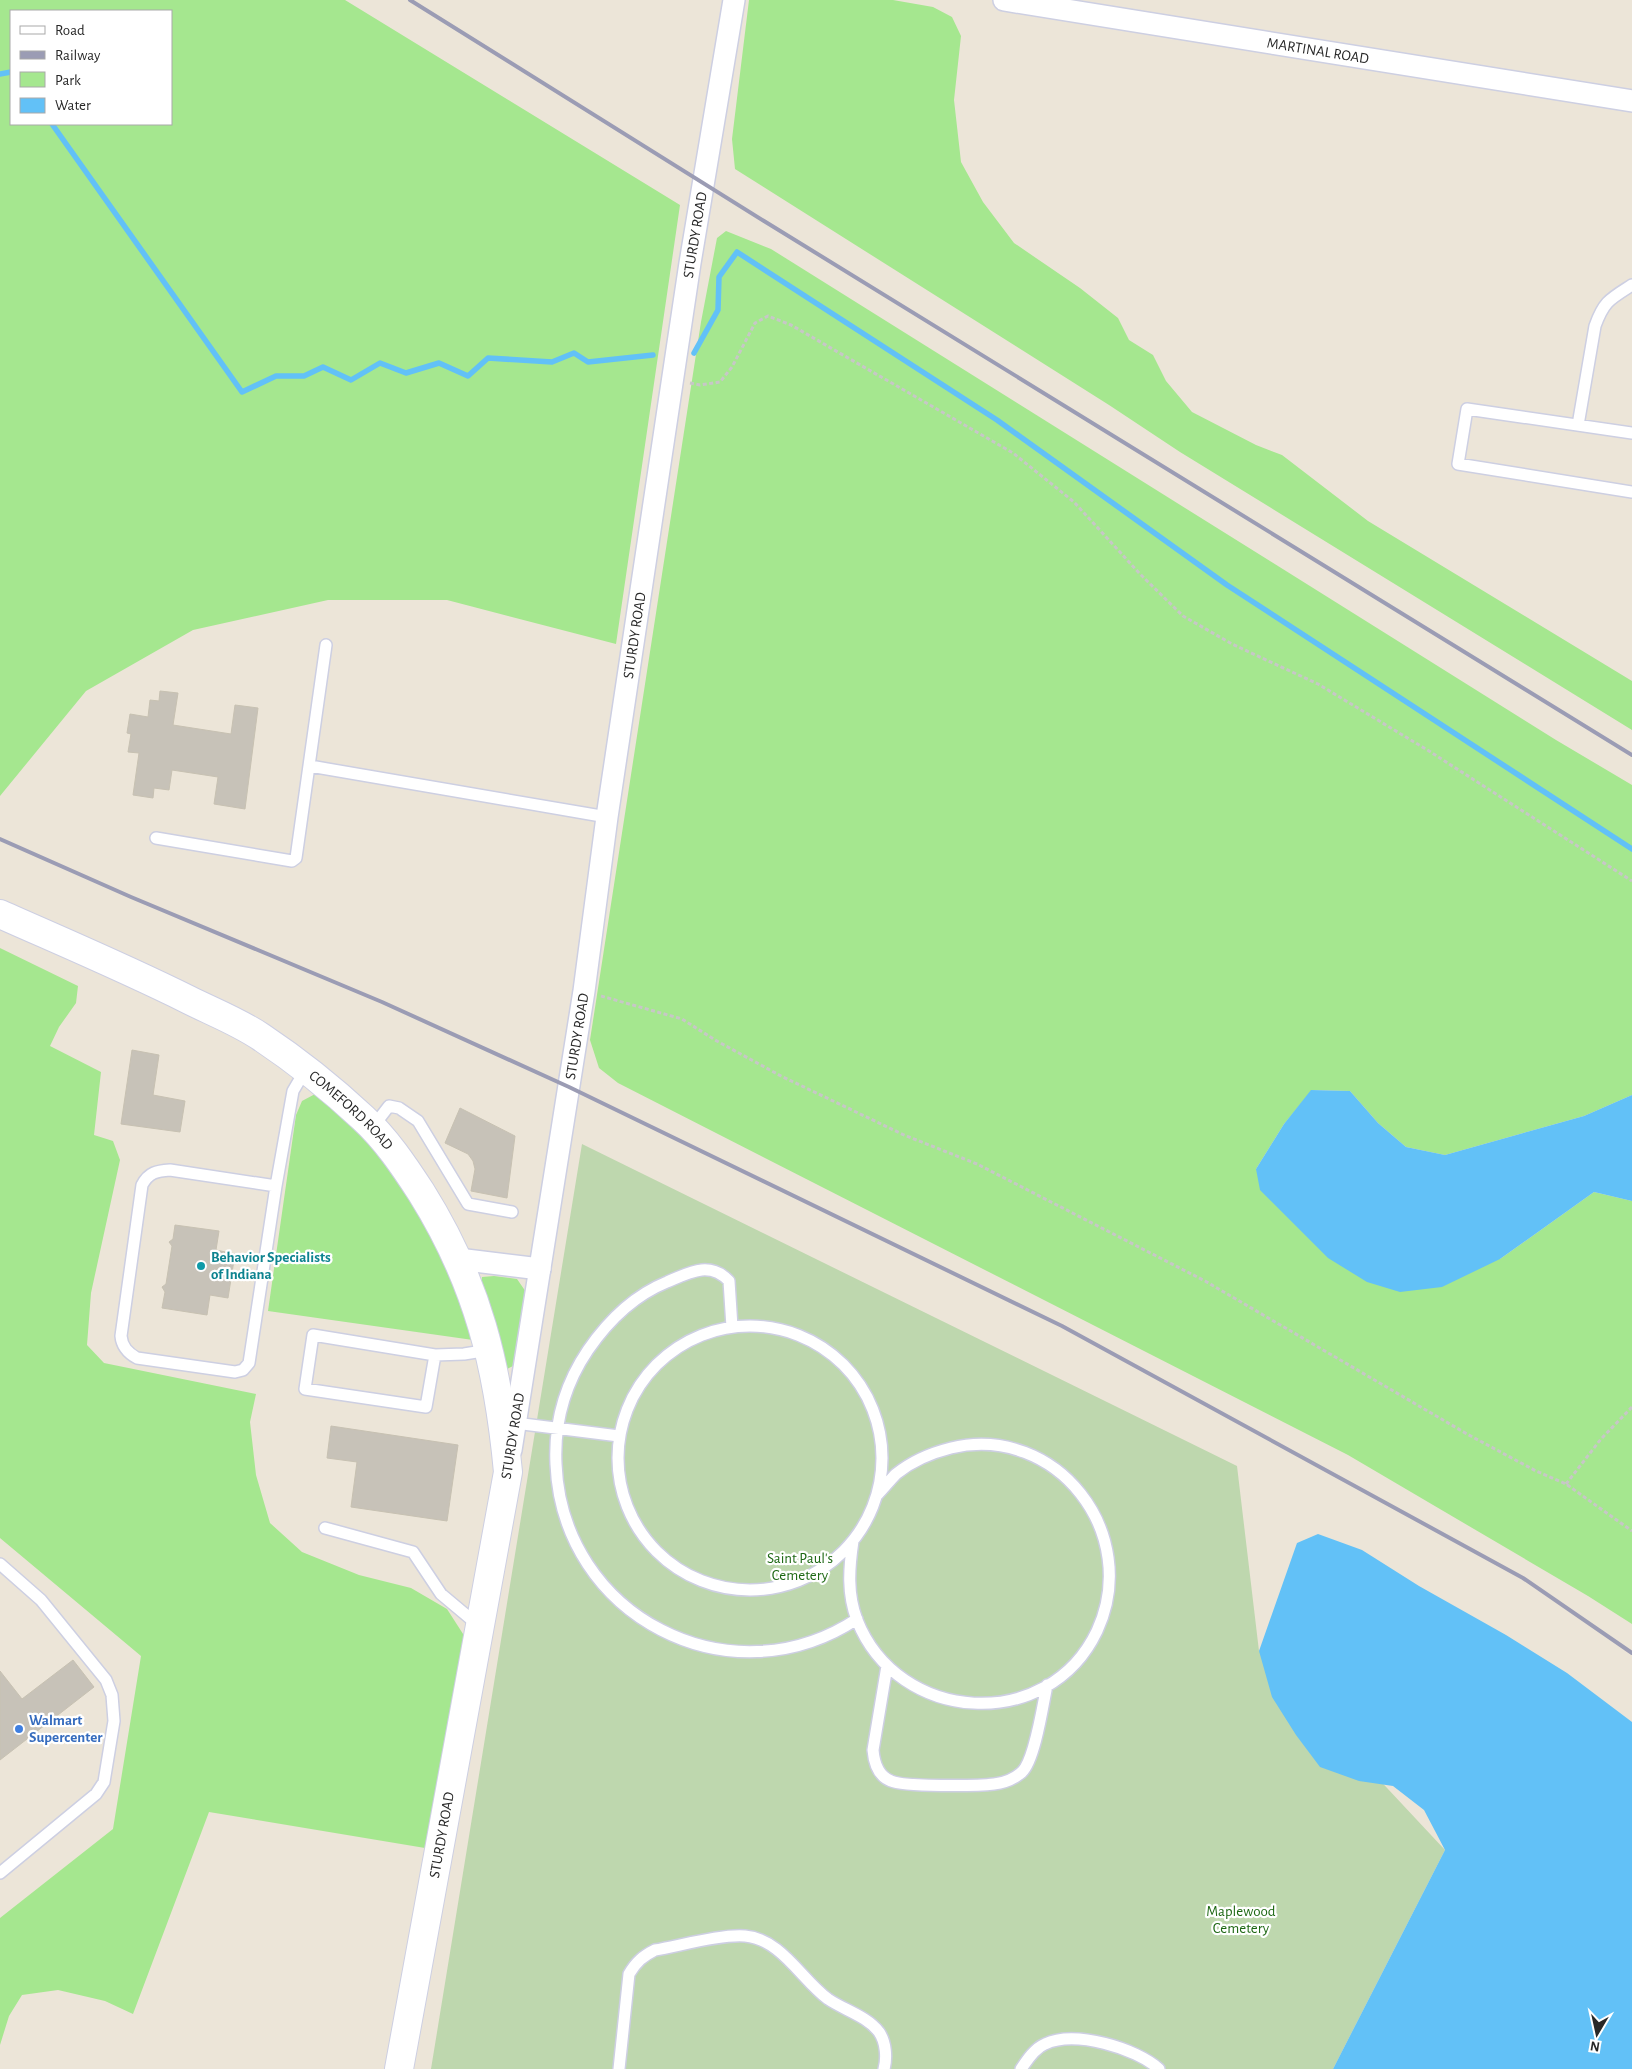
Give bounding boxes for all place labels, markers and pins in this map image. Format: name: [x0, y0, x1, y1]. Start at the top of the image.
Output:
place label: Behavior Specialists of Indiana: [211, 1250, 331, 1282]
marker: Behavior Specialists of Indiana: [195, 1260, 207, 1272]
place label: Walmart Supercenter: [29, 1713, 103, 1745]
marker: Walmart Supercenter: [13, 1723, 25, 1735]

